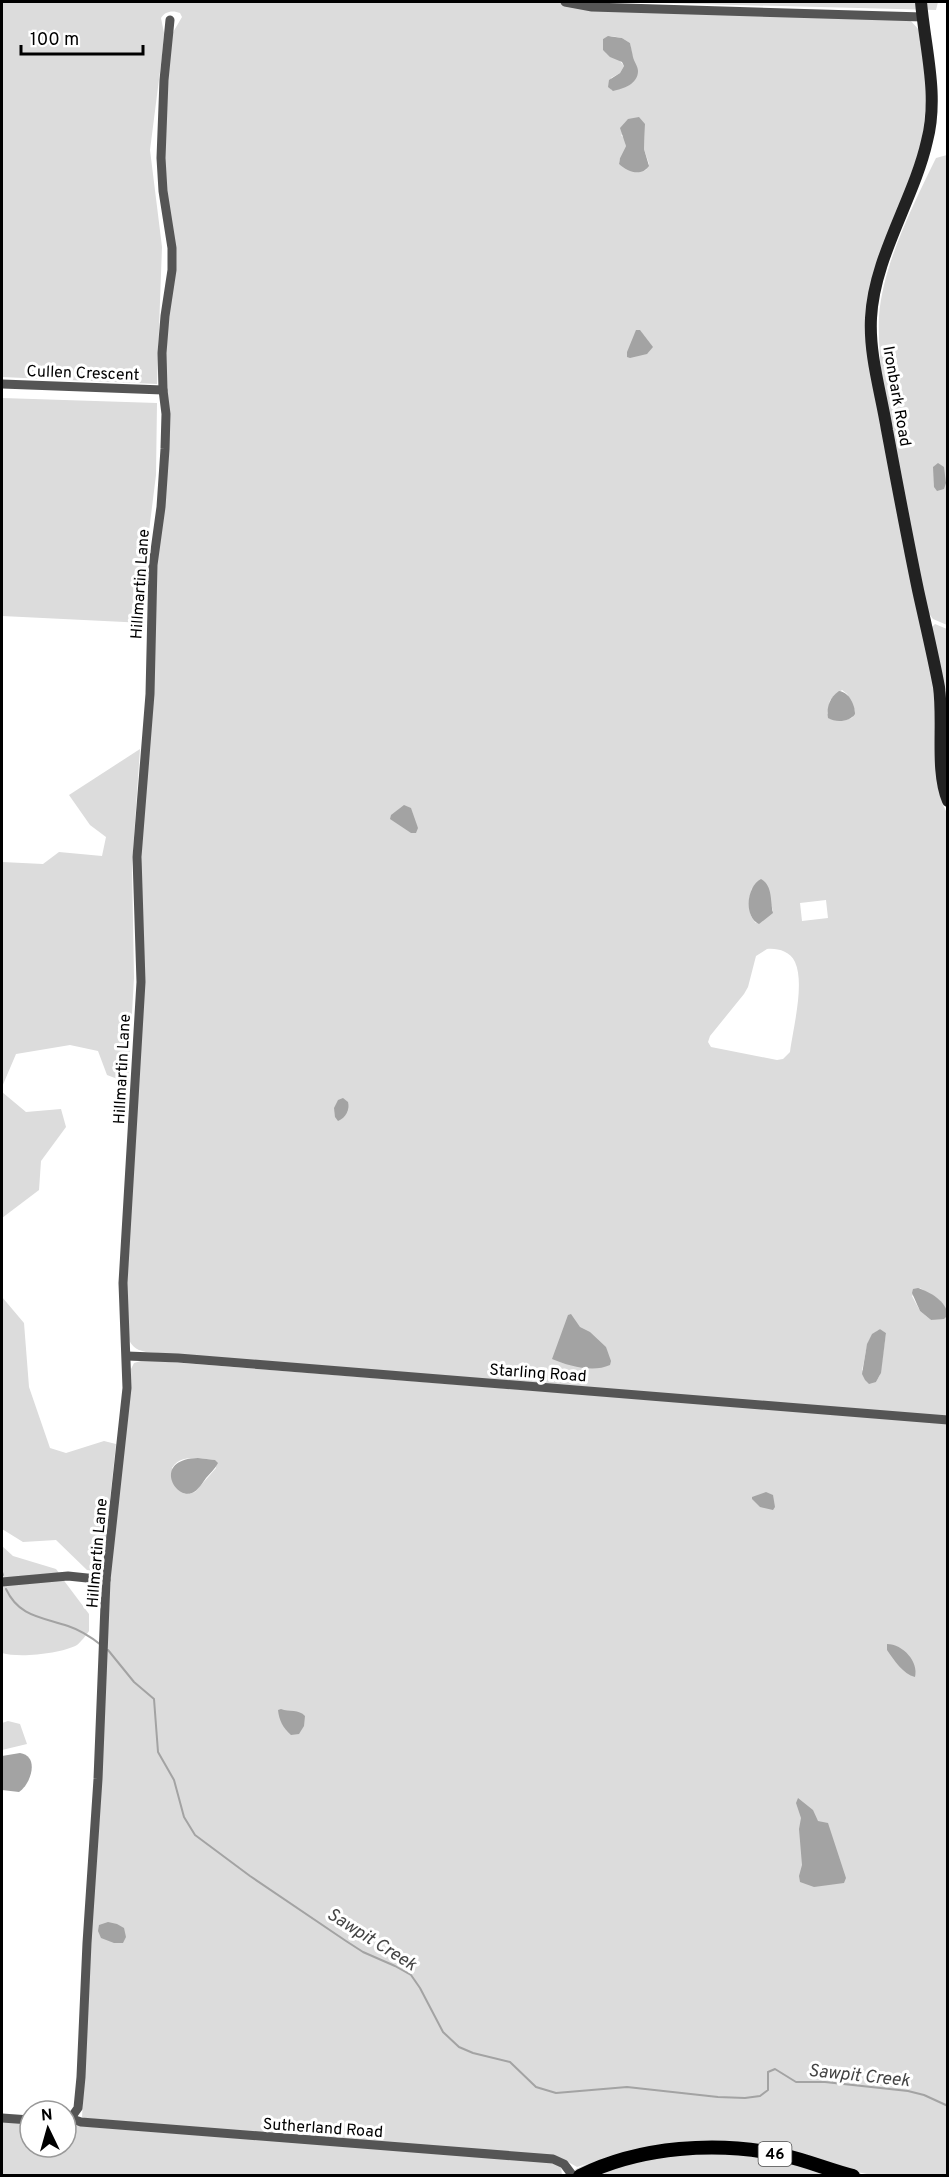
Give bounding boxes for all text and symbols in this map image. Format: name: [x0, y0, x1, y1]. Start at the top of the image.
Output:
scale bar: [21, 18, 142, 56]
text: 100 m: [30, 29, 79, 52]
street label: Ironbark Road: [877, 345, 915, 448]
street label: Cullen Crescent: [26, 362, 140, 386]
street label: Hillmartin Lane: [127, 528, 155, 640]
street label: Hillmartin Lane: [110, 1013, 136, 1125]
street label: Starling Road: [489, 1361, 587, 1387]
street label: Hillmartin Lane: [83, 1497, 113, 1609]
water label: Sawpit Creek: [322, 1904, 421, 1977]
water label: Sawpit Creek: [807, 2060, 912, 2093]
north arrow: [18, 2099, 78, 2159]
text: N: [40, 2106, 53, 2127]
street label: Sutherland Road: [262, 2115, 384, 2143]
road number: 46: [758, 2142, 792, 2166]

